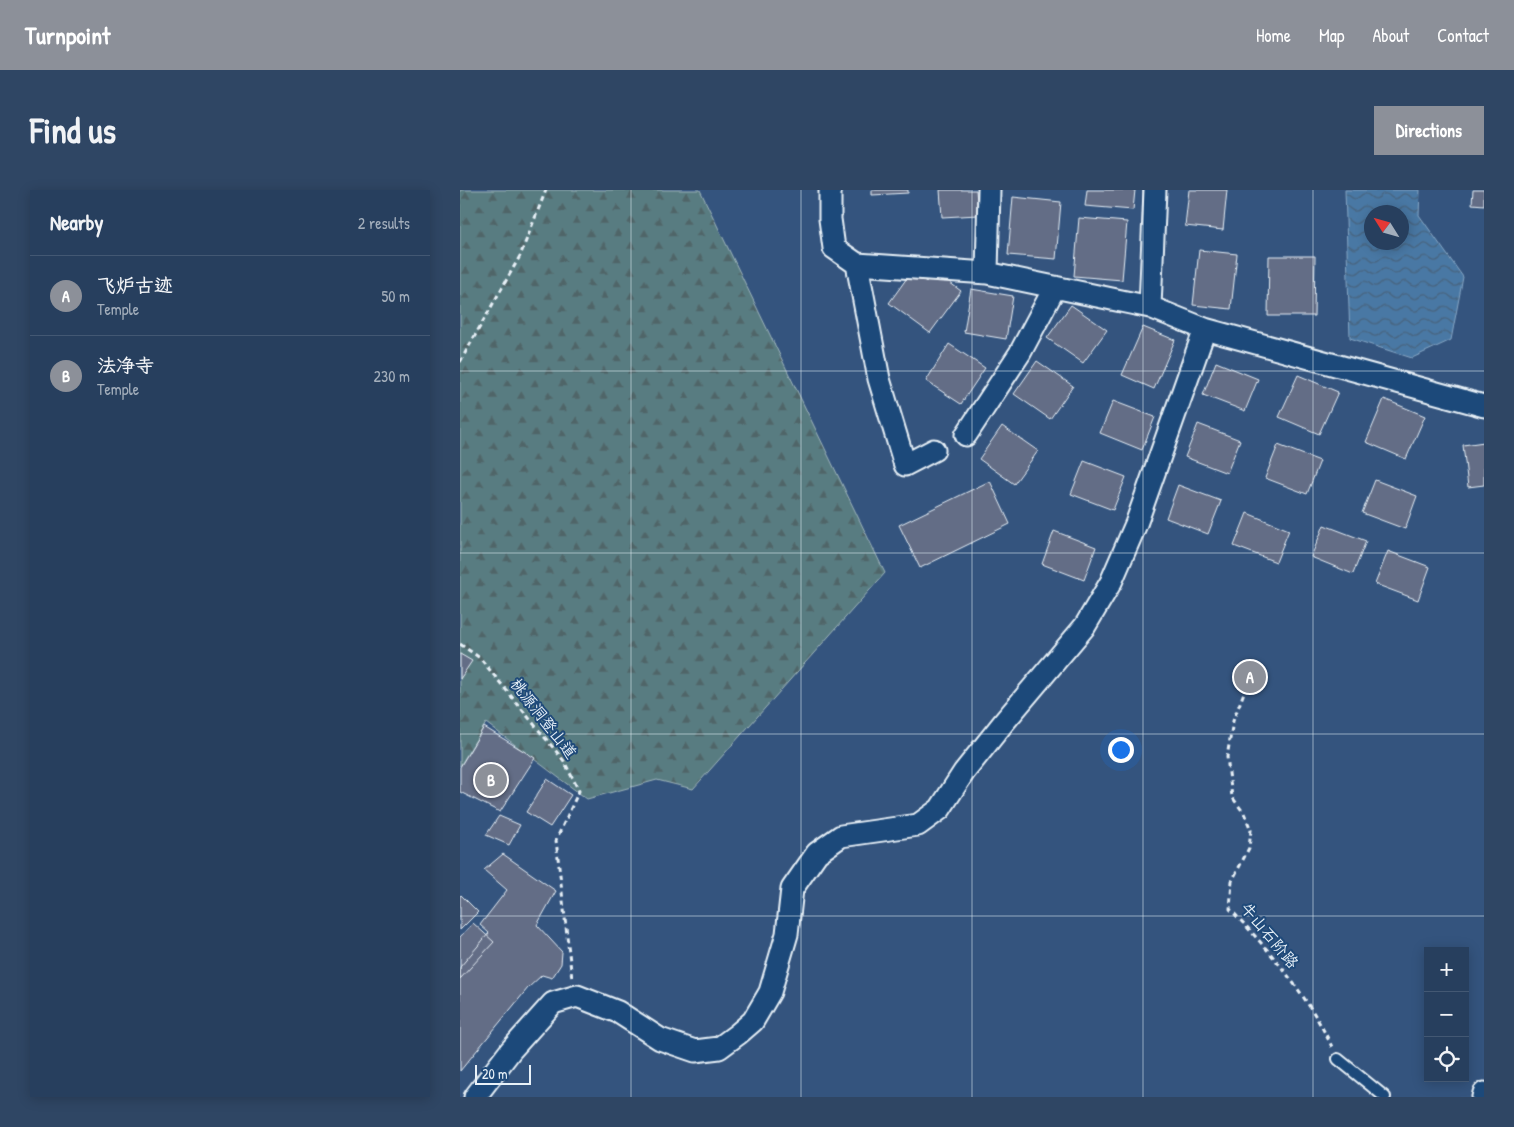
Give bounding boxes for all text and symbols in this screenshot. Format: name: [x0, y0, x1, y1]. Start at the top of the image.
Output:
text: Turnpoint: [25, 19, 110, 51]
text: Home: [1256, 23, 1291, 48]
text: Map: [1319, 23, 1344, 48]
text: About: [1372, 23, 1409, 48]
text: Contact: [1437, 23, 1489, 48]
button: Directions: [1374, 106, 1484, 155]
text: Find us: [30, 107, 116, 154]
north arrow: [1364, 205, 1409, 250]
text: Nearby: [50, 208, 103, 237]
text: 2 results: [358, 212, 410, 234]
text: 飞炉古迹: [97, 272, 173, 298]
text: A: [62, 285, 70, 307]
text: 50 m: [382, 285, 410, 307]
text: Temple: [97, 298, 139, 320]
text: 法净寺: [97, 352, 154, 378]
text: B: [62, 365, 70, 387]
text: 230 m: [374, 365, 410, 387]
text: Temple: [97, 378, 139, 400]
pin: A: [1234, 658, 1266, 696]
street label: 桃源洞登山道: [506, 673, 582, 763]
your location: [1108, 737, 1134, 763]
pin: B: [475, 761, 507, 799]
street label: 牛山石阶路: [1236, 897, 1304, 973]
map controls: [1424, 947, 1469, 1082]
button: +: [1424, 947, 1469, 992]
button: −: [1424, 992, 1469, 1037]
button: locate: [1424, 1037, 1469, 1082]
scale bar: [475, 1062, 531, 1085]
text: 20 m: [482, 1064, 508, 1083]

